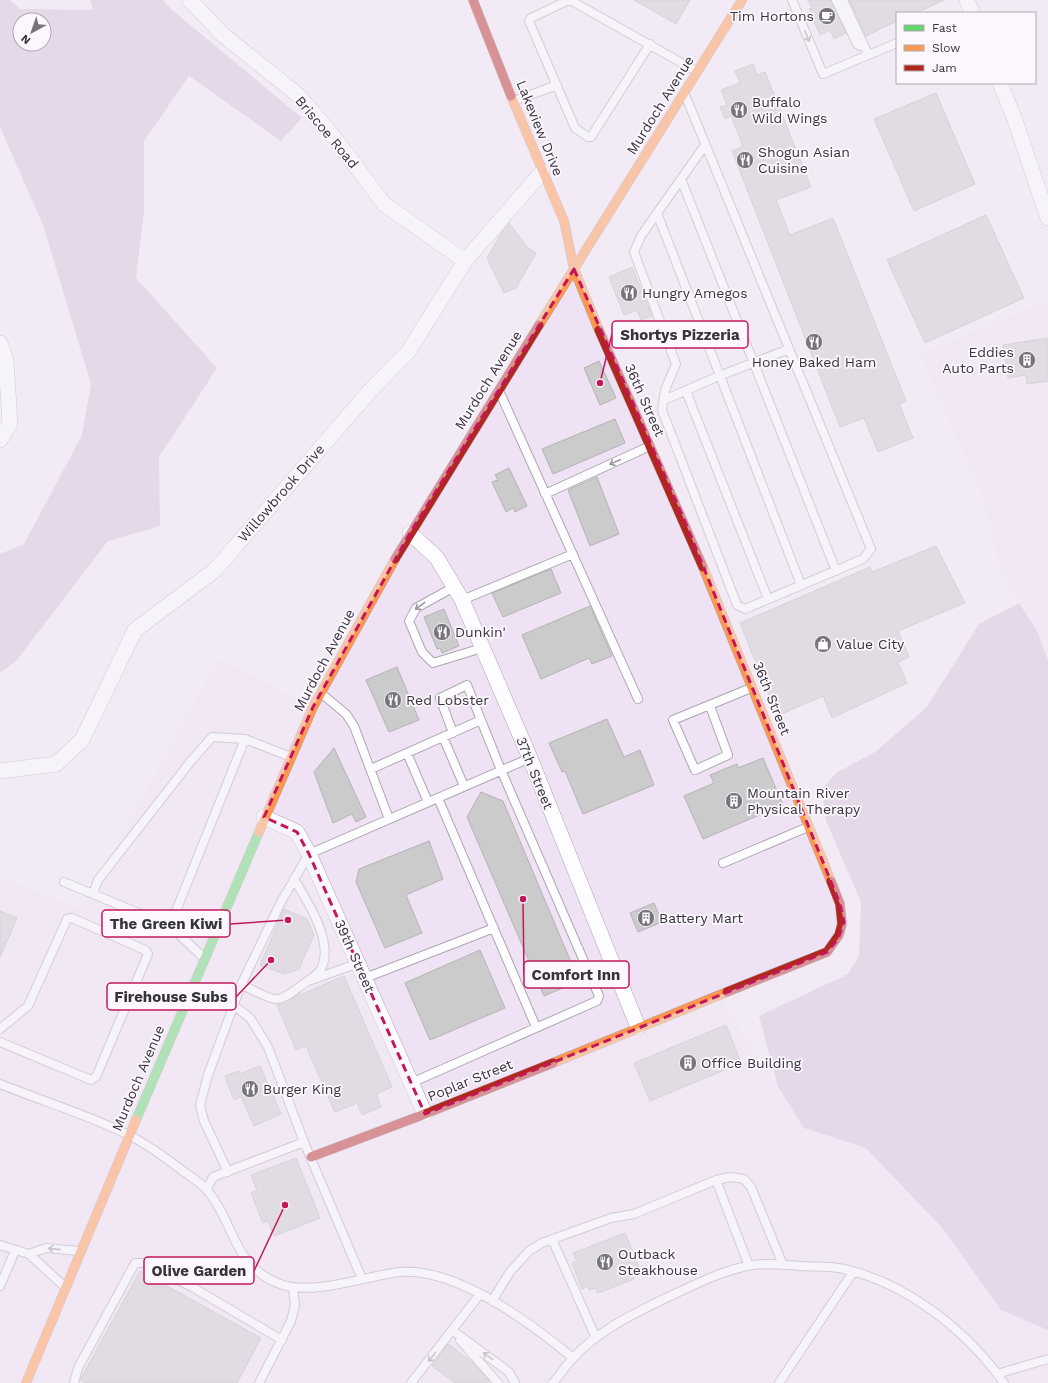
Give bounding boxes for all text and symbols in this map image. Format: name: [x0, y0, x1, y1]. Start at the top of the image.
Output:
cafe icon: Tim Hortons: [817, 6, 837, 26]
place label: Tim Hortons: [730, 8, 814, 24]
north arrow: [12, 12, 52, 52]
legend: [896, 12, 1036, 84]
text: Fast: [932, 21, 957, 35]
one-way arrow: [804, 29, 811, 41]
text: N: [19, 32, 33, 47]
text: Slow: [932, 41, 960, 55]
street label: Murdoch Avenue: [623, 53, 697, 157]
text: Jam: [932, 61, 957, 75]
street label: Lakeview Drive: [514, 78, 566, 178]
street label: Briscoe Road: [292, 93, 362, 171]
place label: Buffalo Wild Wings: [752, 94, 827, 126]
restaurant icon: Buffalo Wild Wings: [729, 100, 749, 120]
place label: Shogun Asian Cuisine: [758, 144, 850, 176]
restaurant icon: Shogun Asian Cuisine: [735, 150, 755, 170]
restaurant icon: Hungry Amegos: [619, 283, 639, 303]
place label: Hungry Amegos: [642, 285, 748, 301]
callout: Shortys Pizzeria: [612, 321, 748, 348]
text: Shortys Pizzeria: [620, 326, 740, 344]
street label: Murdoch Avenue: [451, 328, 525, 432]
restaurant icon: Honey Baked Ham: [804, 332, 824, 352]
place label: Eddies Auto Parts: [942, 344, 1014, 376]
building icon: Eddies Auto Parts: [1017, 350, 1037, 370]
place label: Honey Baked Ham: [752, 354, 876, 370]
street label: 36th Street: [622, 361, 668, 439]
street label: Willowbrook Drive: [234, 441, 328, 545]
one-way arrow: [609, 459, 621, 466]
one-way arrow: [415, 602, 426, 610]
street label: Murdoch Avenue: [290, 606, 358, 714]
restaurant icon: Dunkin': [432, 622, 452, 642]
place label: Dunkin': [455, 624, 506, 640]
shop icon: Value City: [813, 634, 833, 654]
place label: Value City: [836, 636, 905, 652]
street label: 36th Street: [750, 659, 794, 737]
restaurant icon: Red Lobster: [383, 690, 403, 710]
place label: Red Lobster: [406, 692, 489, 708]
street label: 37th Street: [513, 734, 557, 812]
place label: Mountain River Physical Therapy: [747, 785, 861, 817]
building icon: Mountain River Physical Therapy: [724, 791, 744, 811]
building icon: Battery Mart: [636, 908, 656, 928]
callout: The Green Kiwi: [102, 910, 230, 937]
place label: Battery Mart: [659, 910, 743, 926]
text: The Green Kiwi: [110, 915, 222, 933]
street label: 39th Street: [332, 917, 378, 995]
callout: Comfort Inn: [524, 961, 629, 988]
text: Comfort Inn: [532, 966, 620, 984]
callout: Firehouse Subs: [107, 983, 236, 1010]
text: Firehouse Subs: [114, 988, 228, 1006]
street label: Murdoch Avenue: [108, 1023, 168, 1133]
building icon: Office Building: [678, 1053, 698, 1073]
place label: Office Building: [701, 1055, 802, 1071]
street label: Poplar Street: [425, 1056, 515, 1104]
restaurant icon: Burger King: [240, 1079, 260, 1099]
place label: Burger King: [263, 1081, 341, 1097]
one-way arrow: [48, 1245, 61, 1253]
place label: Outback Steakhouse: [618, 1246, 698, 1278]
restaurant icon: Outback Steakhouse: [595, 1252, 615, 1272]
callout: Olive Garden: [144, 1257, 254, 1284]
text: Olive Garden: [152, 1262, 246, 1280]
one-way arrow: [427, 1351, 436, 1362]
one-way arrow: [482, 1352, 493, 1361]

